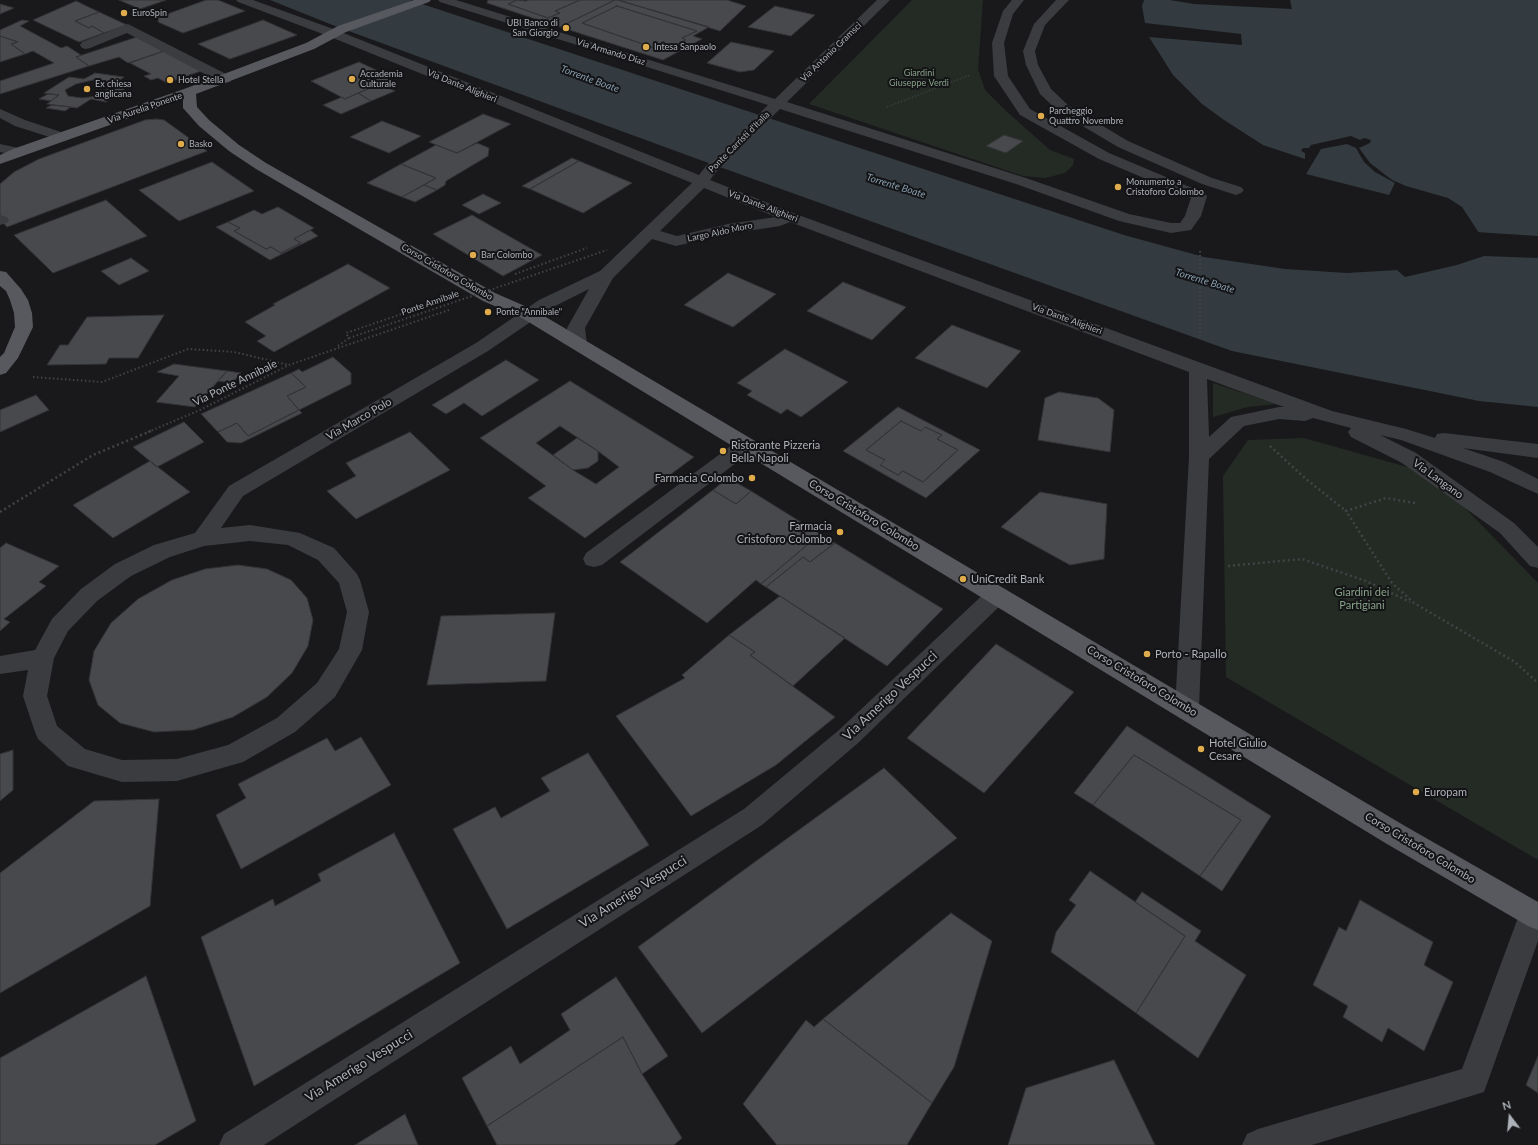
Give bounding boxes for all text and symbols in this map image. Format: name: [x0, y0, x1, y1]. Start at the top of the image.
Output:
marker: EuroSpin: [119, 8, 129, 18]
place label: EuroSpin: [132, 8, 167, 18]
place label: UBI Banco di San Giorgio: [507, 18, 558, 39]
street label: Via Antonio Gramsci: [798, 20, 864, 84]
marker: UBI Banco di San Giorgio: [561, 23, 571, 33]
street label: Via Armando Diaz: [575, 36, 647, 68]
marker: Intesa Sanpaolo: [641, 42, 651, 52]
place label: Intesa Sanpaolo: [654, 42, 716, 52]
water label: Torrente Boate: [559, 63, 621, 95]
street label: Via Dante Alighieri: [426, 67, 498, 105]
park label: Giardini Giuseppe Verdi: [889, 68, 949, 89]
place label: Accademia Culturale: [360, 69, 403, 90]
marker: Accademia Culturale: [347, 74, 357, 84]
marker: Hotel Stella: [165, 75, 175, 85]
place label: Hotel Stella: [178, 75, 223, 85]
place label: Ex chiesa anglicana: [95, 79, 132, 100]
marker: Ex chiesa anglicana: [82, 84, 92, 94]
street label: Via Aurelia Ponente: [106, 90, 184, 126]
place label: Parcheggio Quattro Novembre: [1049, 106, 1123, 127]
street label: Ponte Carristi d'Italia: [706, 109, 772, 175]
marker: Parcheggio Quattro Novembre: [1036, 111, 1046, 121]
marker: Basko: [176, 139, 186, 149]
place label: Basko: [189, 139, 213, 149]
water label: Torrente Boate: [865, 171, 927, 201]
place label: Monumento a Cristoforo Colombo: [1126, 177, 1204, 198]
marker: Monumento a Cristoforo Colombo: [1113, 182, 1123, 192]
street label: Via Dante Alighieri: [727, 188, 799, 224]
street label: Largo Aldo Moro: [686, 220, 754, 244]
street label: Corso Cristoforo Colombo: [399, 241, 495, 303]
marker: Bar Colombo: [468, 250, 478, 260]
place label: Bar Colombo: [481, 250, 533, 260]
water label: Torrente Boate: [1174, 266, 1236, 296]
street label: Ponte Annibale: [400, 288, 460, 318]
street label: Via Dante Alighieri: [1030, 301, 1104, 337]
marker: Ponte "Annibale": [483, 307, 493, 317]
place label: Ponte "Annibale": [496, 307, 562, 317]
street label: Via Ponte Annibale: [191, 357, 279, 409]
street label: Via Marco Polo: [324, 395, 394, 443]
place label: Ristorante Pizzeria Bella Napoli: [731, 438, 820, 464]
marker: Ristorante Pizzeria Bella Napoli: [718, 446, 728, 456]
street label: Via Langano: [1410, 456, 1466, 502]
place label: Farmacia Colombo: [655, 471, 744, 485]
marker: Farmacia Colombo: [747, 473, 757, 483]
street label: Corso Cristoforo Colombo: [806, 477, 922, 553]
place label: Farmacia Cristoforo Colombo: [737, 519, 832, 545]
marker: Farmacia Cristoforo Colombo: [835, 527, 845, 537]
place label: UniCredit Bank: [971, 572, 1044, 586]
marker: UniCredit Bank: [958, 574, 968, 584]
park label: Giardini dei Partigiani: [1335, 585, 1389, 611]
street label: Corso Cristoforo Colombo: [1084, 643, 1200, 719]
place label: Porto - Rapallo: [1155, 647, 1227, 661]
street label: Via Amerigo Vespucci: [840, 648, 940, 744]
marker: Porto - Rapallo: [1142, 649, 1152, 659]
place label: Hotel Giulio Cesare: [1209, 736, 1267, 762]
marker: Hotel Giulio Cesare: [1196, 744, 1206, 754]
place label: Europam: [1424, 785, 1467, 799]
marker: Europam: [1411, 787, 1421, 797]
street label: Corso Cristoforo Colombo: [1362, 810, 1478, 886]
street label: Via Amerigo Vespucci: [576, 853, 690, 931]
street label: Via Amerigo Vespucci: [302, 1027, 416, 1105]
north arrow: [1490, 1097, 1530, 1137]
text: N: [1501, 1098, 1512, 1112]

